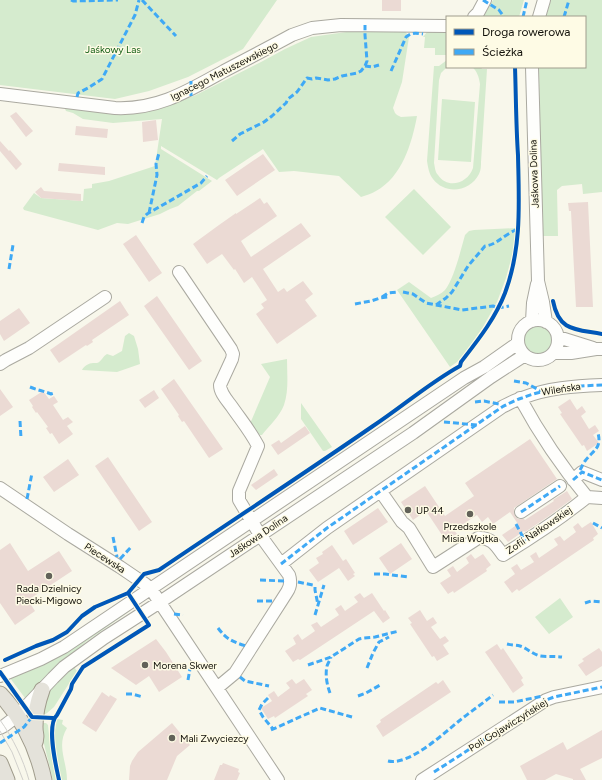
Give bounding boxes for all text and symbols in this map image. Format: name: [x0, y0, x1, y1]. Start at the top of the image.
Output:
legend: [446, 16, 586, 68]
text: Droga rowerowa: [482, 25, 570, 39]
street label: Ignacego Matuszewskiego: [168, 38, 280, 104]
park label: Jaśkowy Las: [85, 43, 141, 56]
text: Ścieżka: [482, 45, 523, 59]
street label: Jaśkowa Dolina: [526, 140, 542, 208]
street label: Wileńska: [540, 379, 582, 399]
street label: Zofii Nałkowskiej: [503, 503, 575, 557]
place label: UP 44: [416, 504, 444, 517]
marker: UP 44: [403, 505, 413, 515]
marker: Przedszkole Misia Wojtka: [465, 509, 475, 519]
street label: Jaśkowa Dolina: [226, 511, 290, 561]
place label: Przedszkole Misia Wojtka: [442, 520, 498, 545]
street label: Piecewska: [82, 540, 128, 576]
marker: Rada Dzielnicy Piecki-Migowo: [44, 571, 54, 581]
place label: Rada Dzielnicy Piecki-Migowo: [16, 582, 82, 607]
place label: Morena Skwer: [153, 659, 217, 672]
marker: Morena Skwer: [140, 660, 150, 670]
street label: Poli Gojawiczyńskiej: [466, 695, 550, 755]
place label: Mali Zwyciezcy: [180, 732, 249, 745]
marker: Mali Zwyciezcy: [167, 733, 177, 743]

